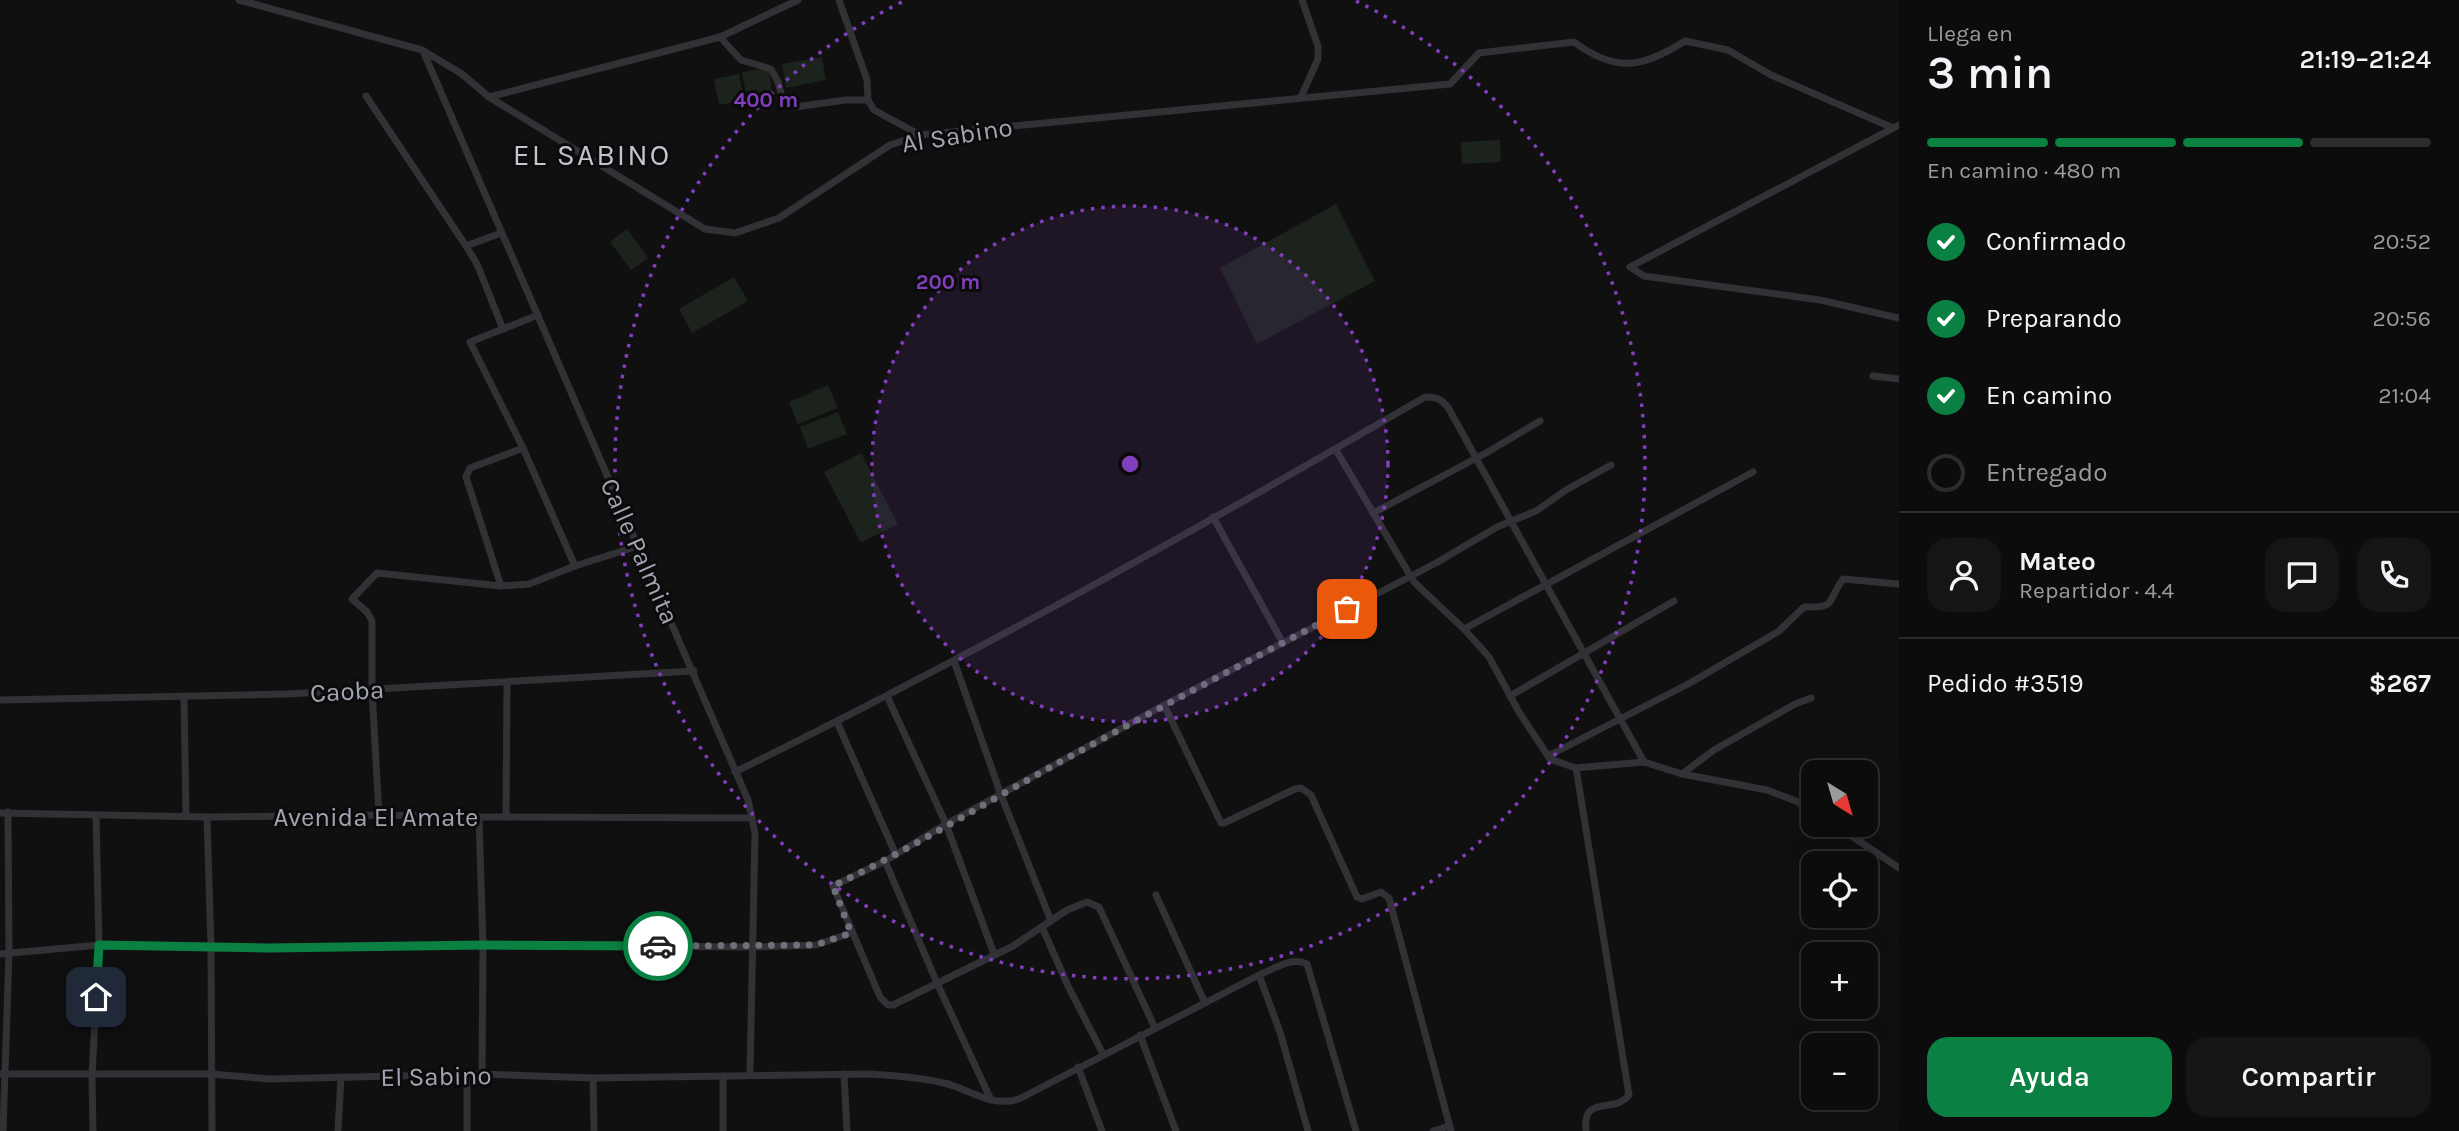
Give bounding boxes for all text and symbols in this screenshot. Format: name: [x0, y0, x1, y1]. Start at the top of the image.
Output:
text: Llega en: [1927, 20, 2013, 47]
text: 21:19–21:24: [2300, 44, 2431, 75]
text: 3 min: [1927, 46, 2053, 100]
text: 400 m: [734, 88, 798, 112]
street label: Al Sabino: [900, 111, 1015, 160]
district label: EL SABINO: [513, 137, 671, 173]
text: En camino · 480 m: [1927, 157, 2121, 184]
icon: check: [1927, 223, 1965, 261]
text: Confirmado: [1986, 226, 2126, 257]
text: 20:52: [2372, 228, 2431, 255]
text: 200 m: [916, 270, 980, 294]
icon: check: [1927, 300, 1965, 338]
text: Preparando: [1986, 303, 2122, 334]
text: 20:56: [2373, 305, 2431, 332]
icon: check: [1927, 377, 1965, 415]
text: En camino: [1986, 380, 2112, 411]
text: 21:04: [2378, 382, 2431, 409]
centre of rings: [1118, 452, 1142, 476]
text: Entregado: [1986, 457, 2107, 488]
street label: Calle Palmita: [594, 473, 686, 629]
button: person: [1927, 538, 2001, 612]
button: chat: [2265, 538, 2339, 612]
button: phone: [2357, 538, 2431, 612]
text: Mateo: [2019, 546, 2096, 577]
text: Repartidor · 4.4: [2019, 577, 2174, 604]
pin: [1317, 579, 1377, 639]
icon: bag: [1328, 590, 1366, 628]
text: Pedido #3519: [1927, 668, 2084, 699]
text: $267: [2369, 668, 2431, 699]
street label: Caoba: [309, 674, 385, 709]
north arrow: [1801, 760, 1878, 836]
map controls: [1801, 760, 1878, 1110]
street label: Avenida El Amate: [274, 802, 478, 833]
button: locate: [1801, 851, 1878, 928]
courier: [623, 911, 693, 981]
icon: car: [639, 927, 677, 965]
button: +: [1801, 942, 1878, 1019]
pin: [66, 967, 126, 1027]
icon: home: [77, 978, 115, 1016]
button: −: [1801, 1033, 1878, 1110]
button: Ayuda: [1927, 1037, 2172, 1117]
button: Compartir: [2186, 1037, 2431, 1117]
street label: El Sabino: [380, 1060, 492, 1093]

